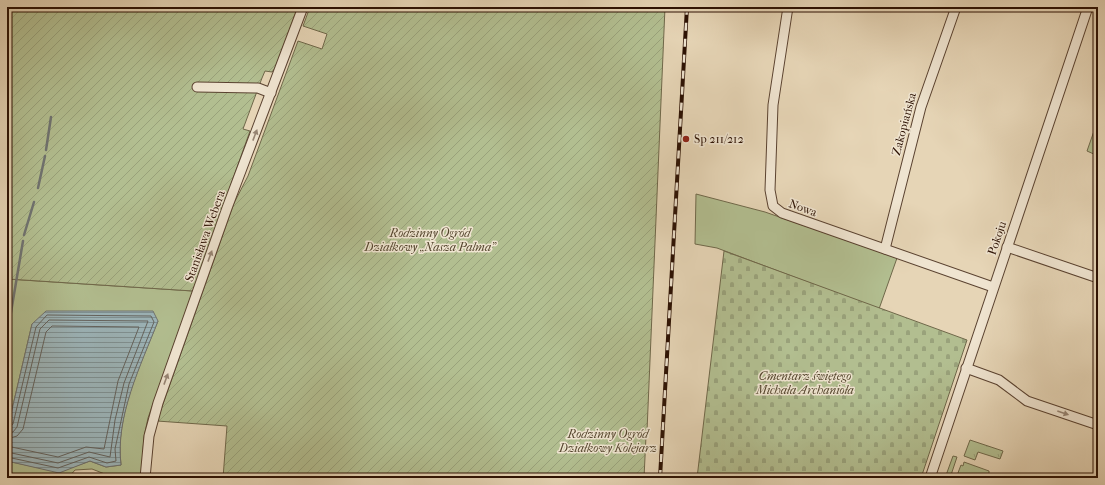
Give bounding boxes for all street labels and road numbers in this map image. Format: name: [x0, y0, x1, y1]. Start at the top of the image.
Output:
street label: Zakopiańska: [889, 91, 919, 157]
street label: Stanisława Webera: [182, 188, 228, 284]
street label: Nowa: [787, 196, 819, 220]
street label: Pokoju: [985, 219, 1009, 257]

